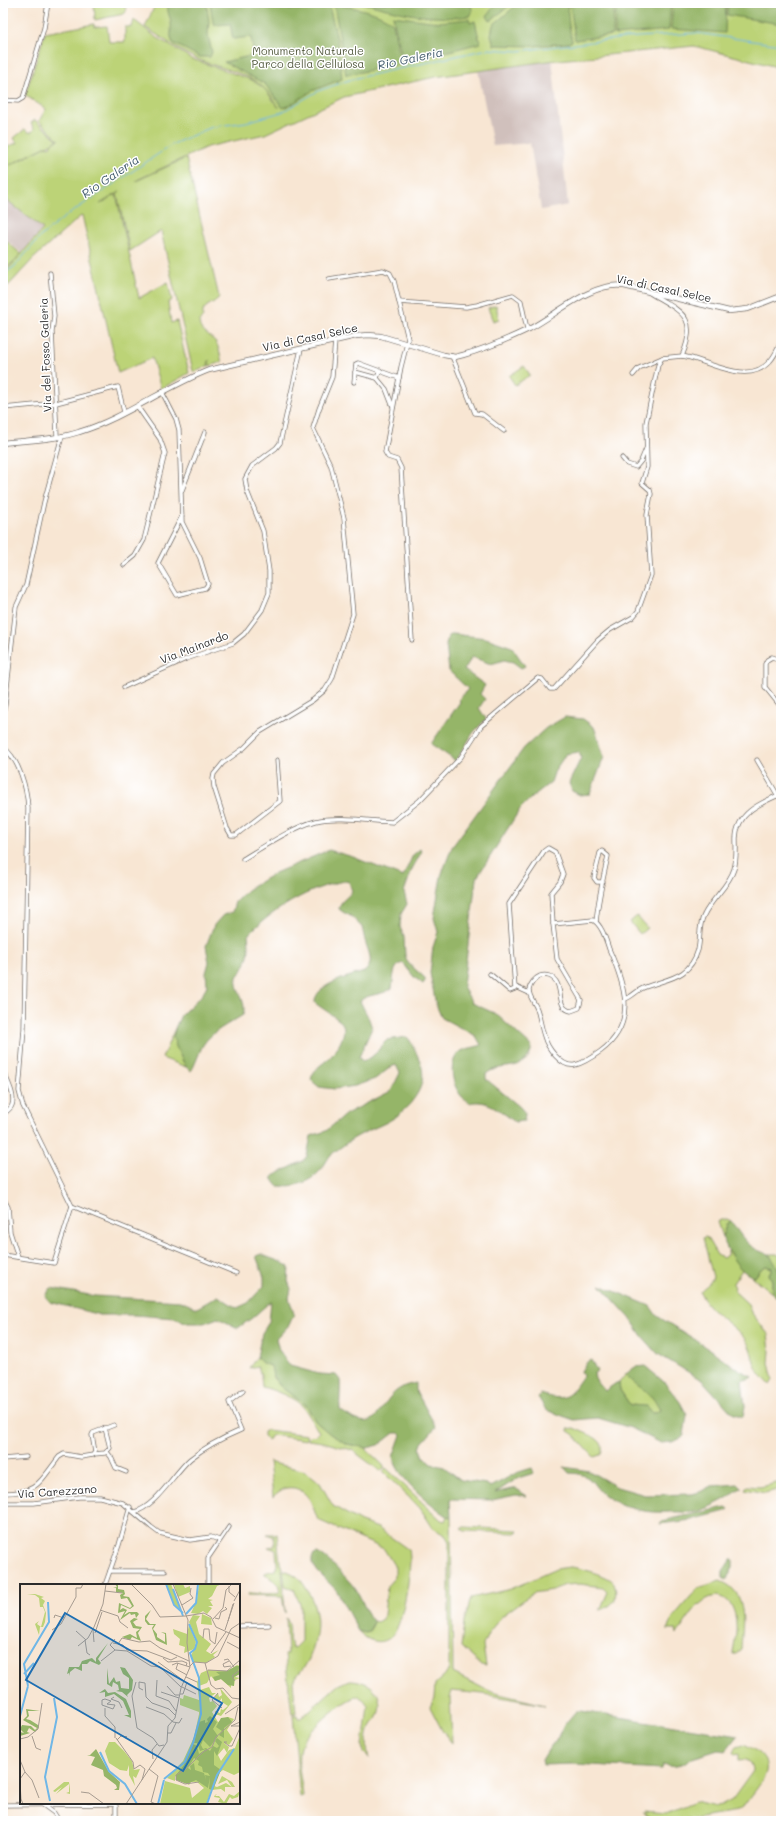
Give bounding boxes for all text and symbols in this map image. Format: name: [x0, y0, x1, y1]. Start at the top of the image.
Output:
park label: Monumento Naturale Parco della Cellulosa: [252, 43, 365, 71]
water label: Rio Galeria: [376, 43, 444, 73]
water label: Rio Galeria: [78, 151, 142, 201]
street label: Via di Casal Selce: [615, 271, 713, 305]
street label: Via del Fosso Galeria: [35, 297, 54, 413]
street label: Via di Casal Selce: [261, 320, 359, 354]
street label: Via Mainardo: [158, 627, 231, 667]
street label: Via Carezzano: [17, 1481, 98, 1501]
inset map: [20, 1584, 240, 1804]

